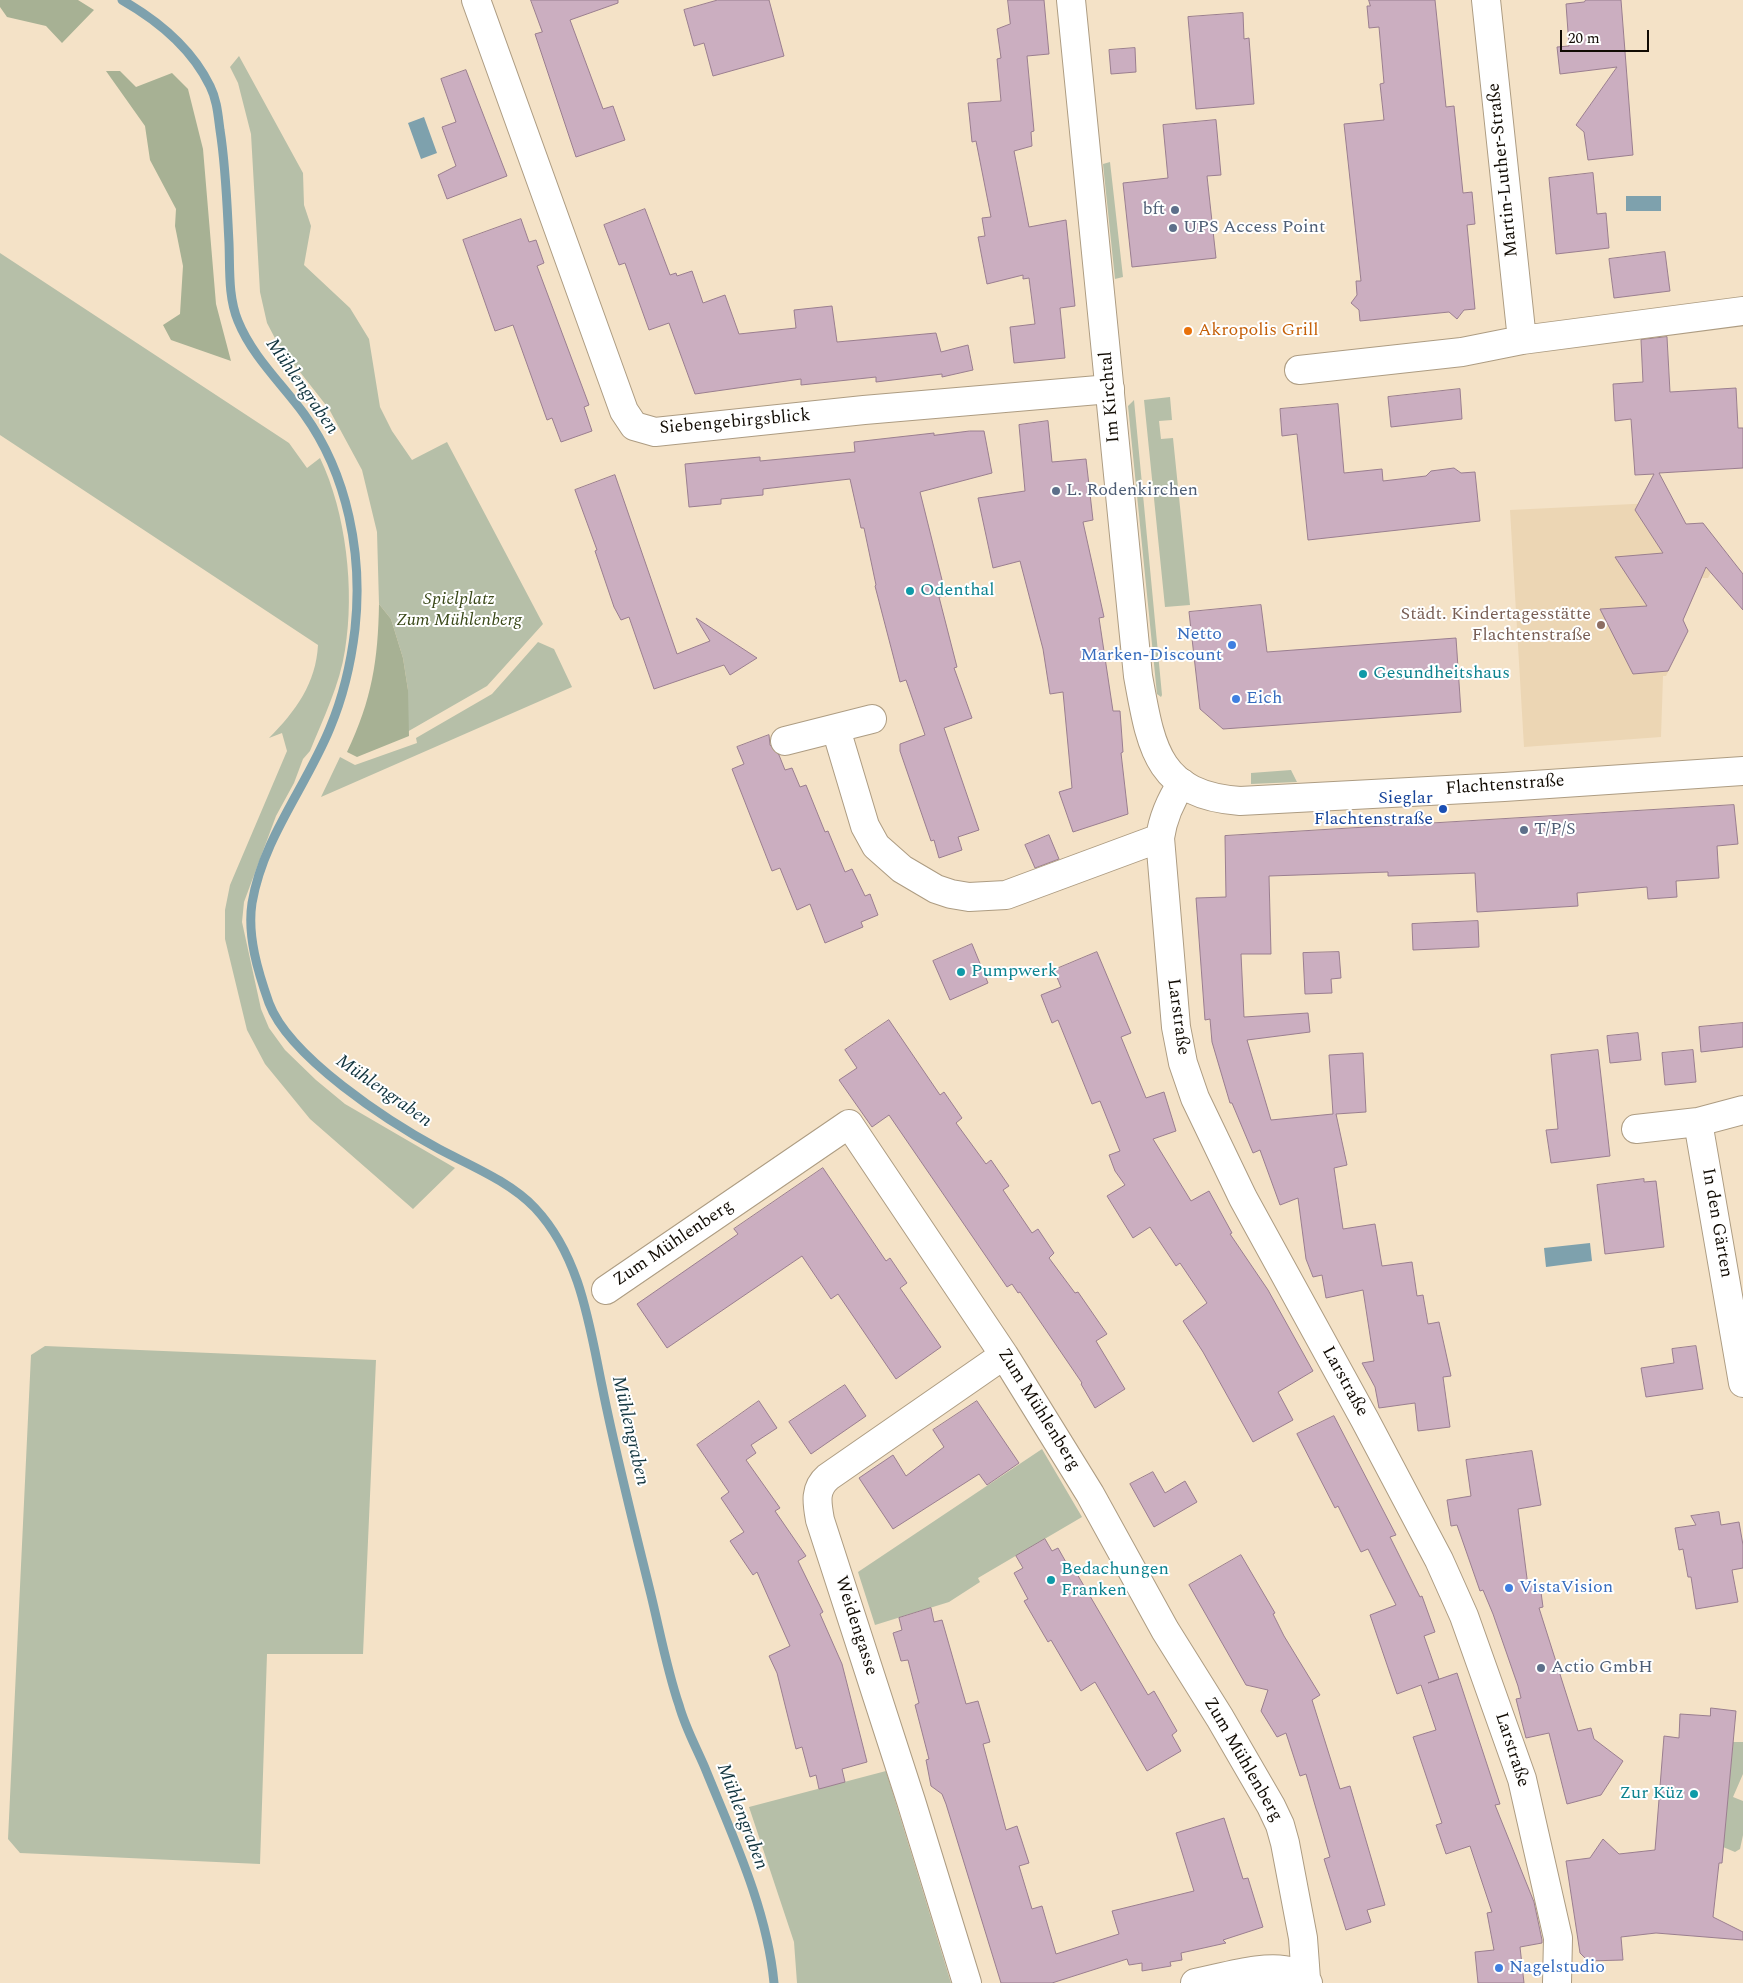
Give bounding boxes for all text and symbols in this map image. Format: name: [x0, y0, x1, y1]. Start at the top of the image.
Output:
scale bar: [1563, 20, 1652, 52]
text: 20 m: [1568, 27, 1600, 50]
street label: Martin-Luther-Straße: [1484, 82, 1524, 258]
place label: bft: [1142, 199, 1165, 221]
marker: bft: [1169, 204, 1181, 216]
place label: UPS Access Point: [1183, 217, 1325, 239]
marker: UPS Access Point: [1167, 222, 1179, 234]
place label: Akropolis Grill: [1198, 320, 1319, 342]
marker: Akropolis Grill: [1182, 325, 1194, 337]
water label: Mühlengraben: [260, 335, 342, 439]
street label: Im Kirchtal: [1096, 350, 1126, 444]
street label: Siebengebirgsblick: [659, 406, 811, 440]
place label: L. Rodenkirchen: [1066, 480, 1198, 502]
marker: L. Rodenkirchen: [1050, 485, 1062, 497]
place label: Odenthal: [920, 580, 995, 602]
marker: Odenthal: [904, 585, 916, 597]
park label: Spielplatz Zum Mühlenberg: [396, 589, 522, 632]
place label: Städt. Kindertagesstätte Flachtenstraße: [1401, 604, 1591, 646]
marker: Städt. Kindertagesstätte Flachtenstraße: [1595, 619, 1607, 631]
place label: Netto Marken-Discount: [1081, 624, 1222, 666]
marker: Netto Marken-Discount: [1226, 639, 1238, 651]
place label: Gesundheitshaus: [1373, 663, 1510, 685]
marker: Gesundheitshaus: [1357, 668, 1369, 680]
place label: Eich: [1246, 688, 1282, 710]
marker: Eich: [1230, 693, 1242, 705]
street label: Flachtenstraße: [1445, 771, 1565, 801]
place label: Sieglar Flachtenstraße: [1314, 788, 1433, 831]
marker: Sieglar Flachtenstraße: [1437, 803, 1449, 815]
place label: T/P/S: [1534, 819, 1575, 841]
marker: T/P/S: [1518, 824, 1530, 836]
place label: Pumpwerk: [971, 961, 1058, 983]
marker: Pumpwerk: [955, 966, 967, 978]
street label: Larstraße: [1161, 977, 1193, 1057]
water label: Mühlengraben: [331, 1051, 435, 1133]
street label: In den Gärten: [1696, 1166, 1736, 1280]
street label: Zum Mühlenberg: [610, 1196, 738, 1292]
street label: Larstraße: [1316, 1343, 1372, 1421]
street label: Zum Mühlenberg: [992, 1345, 1084, 1475]
water label: Mühlengraben: [605, 1374, 653, 1488]
place label: Bedachungen Franken: [1061, 1559, 1169, 1602]
street label: Weidengasse: [829, 1574, 881, 1678]
marker: Bedachungen Franken: [1045, 1574, 1057, 1586]
place label: VistaVision: [1519, 1577, 1613, 1599]
marker: VistaVision: [1503, 1582, 1515, 1594]
place label: Actio GmbH: [1551, 1657, 1653, 1679]
marker: Actio GmbH: [1535, 1662, 1547, 1674]
street label: Zum Mühlenberg: [1198, 1694, 1286, 1826]
street label: Larstraße: [1489, 1710, 1533, 1790]
water label: Mühlengraben: [710, 1761, 772, 1873]
place label: Zur Küz: [1619, 1783, 1684, 1805]
marker: Zur Küz: [1688, 1788, 1700, 1800]
place label: Nagelstudio: [1509, 1957, 1605, 1979]
marker: Nagelstudio: [1493, 1962, 1505, 1974]

